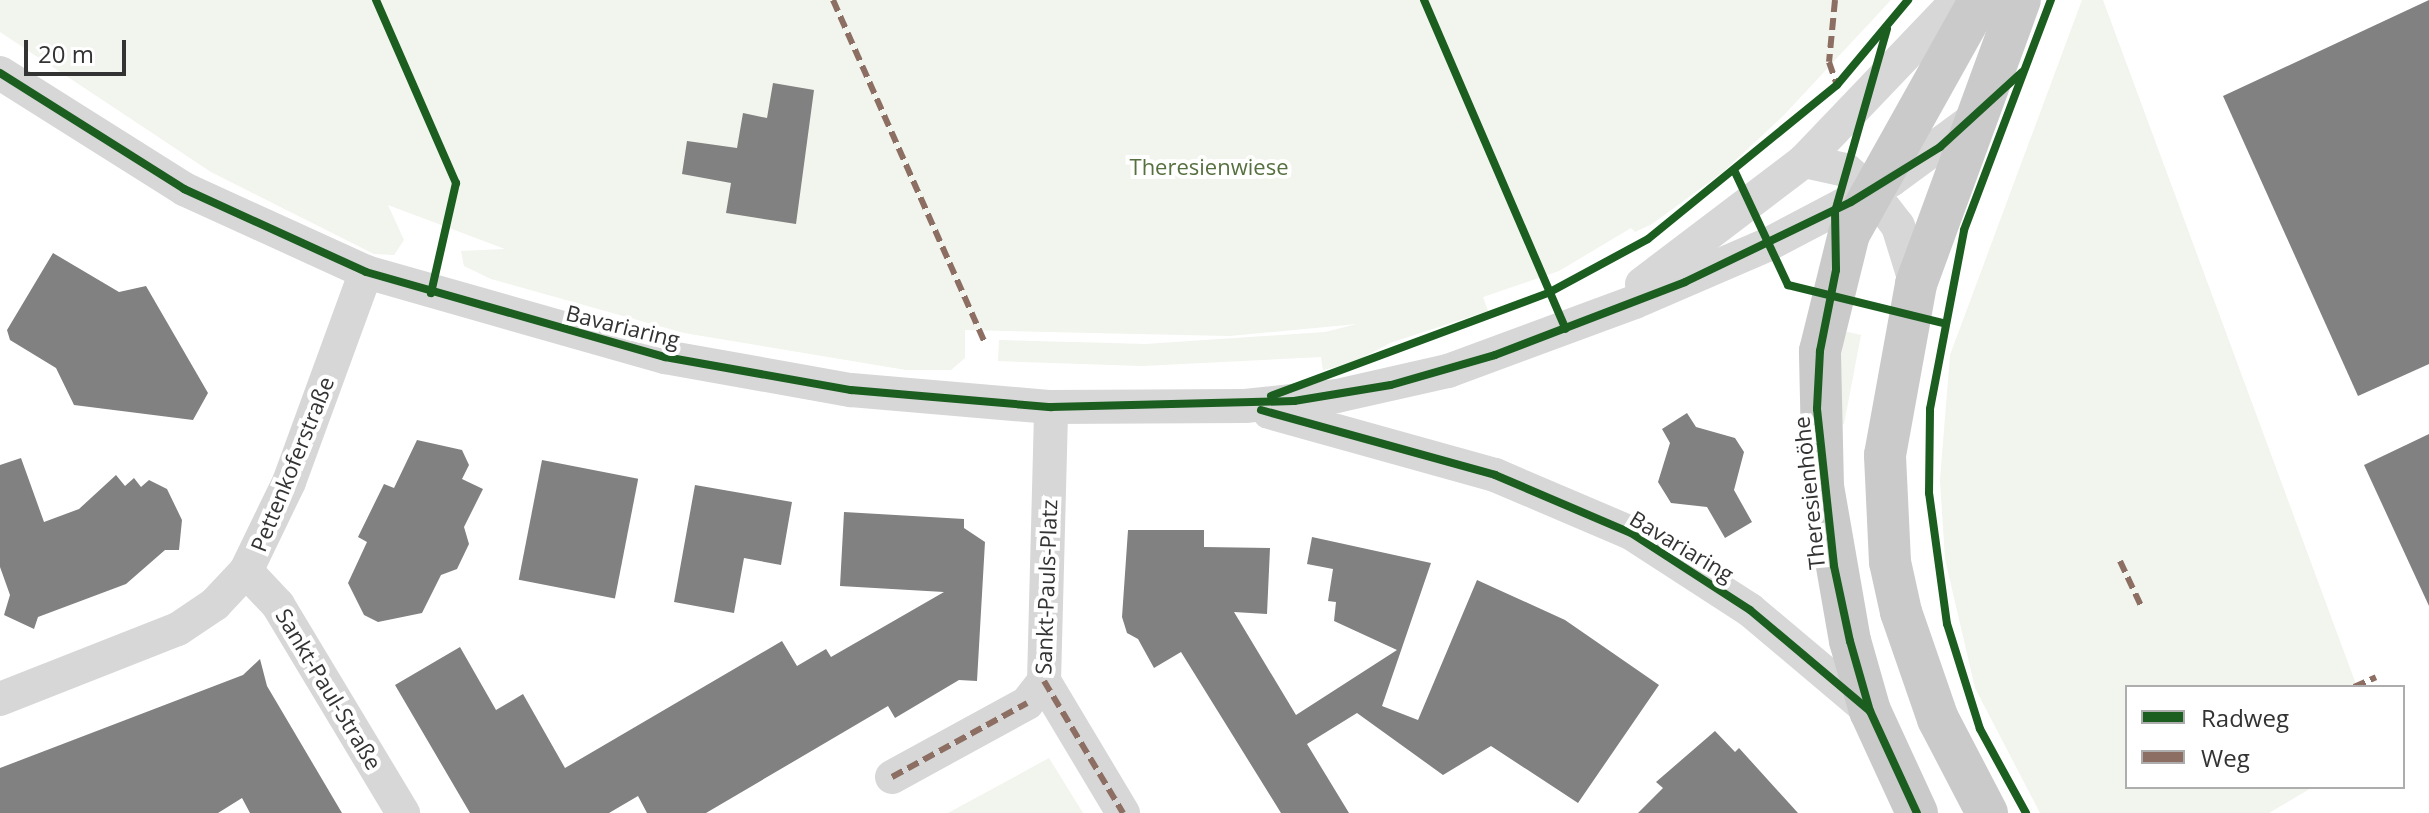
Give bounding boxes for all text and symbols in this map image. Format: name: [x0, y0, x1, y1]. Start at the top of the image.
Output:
scale bar: [28, 24, 130, 74]
text: 20 m: [38, 37, 94, 70]
park label: Theresienwiese: [1130, 154, 1288, 180]
street label: Bavariaring: [563, 299, 683, 353]
street label: Pettenkoferstraße: [245, 373, 339, 555]
street label: Theresienhöhe: [1788, 415, 1830, 571]
street label: Sankt-Pauls-Platz: [1030, 499, 1062, 675]
street label: Bavariaring: [1625, 505, 1739, 587]
street label: Sankt-Paul-Straße: [271, 604, 387, 774]
legend: [2125, 685, 2405, 789]
text: Radweg: [2201, 701, 2289, 734]
text: Weg: [2201, 741, 2250, 774]

